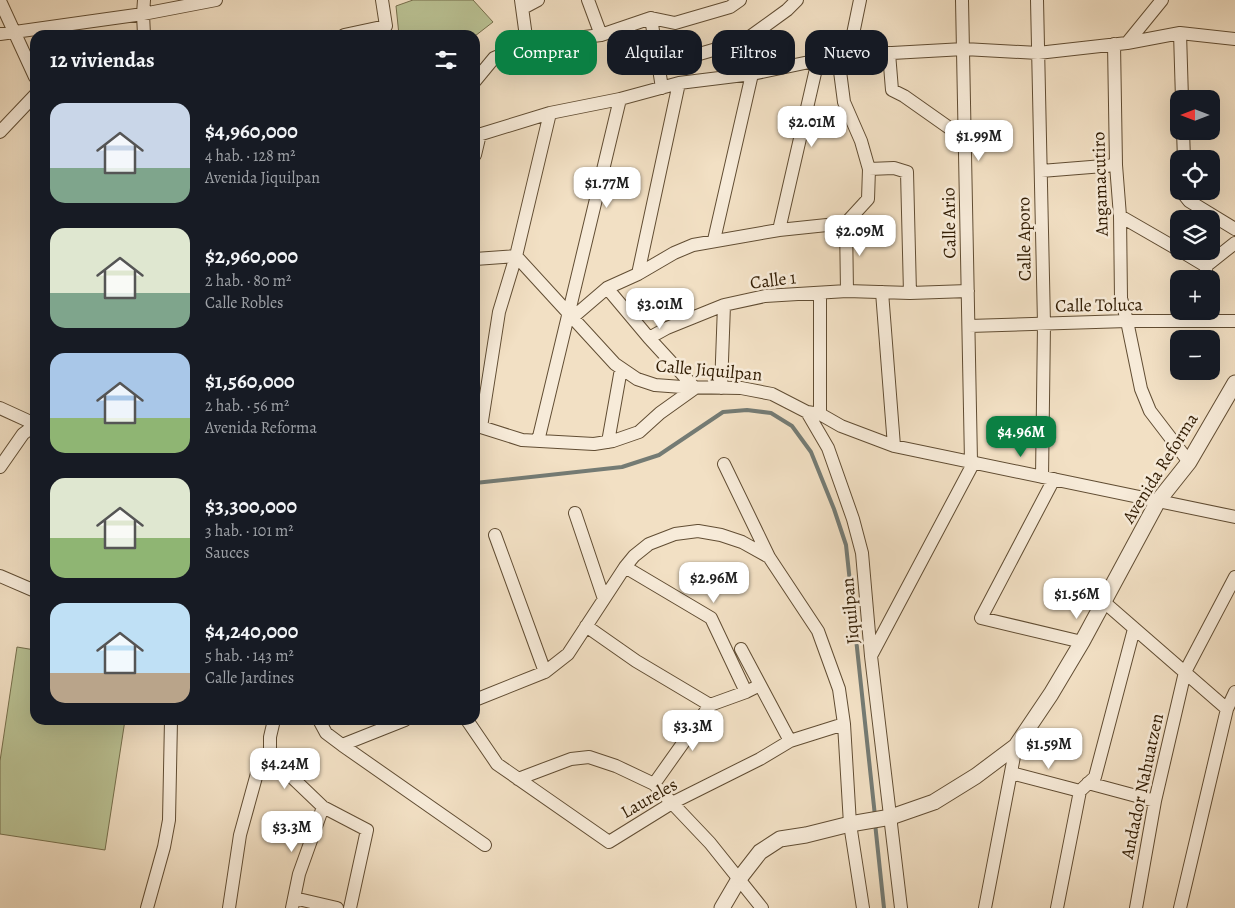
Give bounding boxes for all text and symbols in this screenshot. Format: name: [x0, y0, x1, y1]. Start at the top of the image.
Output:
chip: Comprar: [495, 30, 597, 75]
chip: Alquilar: [607, 30, 702, 75]
chip: Filtros: [712, 30, 795, 75]
chip: Nuevo: [805, 30, 888, 75]
text: 12 viviendas: [50, 46, 155, 74]
icon: filters: [432, 46, 460, 74]
north arrow: [1170, 90, 1220, 140]
map controls: [1170, 90, 1220, 380]
pin: $2.01M: [771, 106, 853, 148]
text: $2.01M: [789, 111, 835, 133]
text: $4,960,000: [205, 117, 298, 145]
pin: $1.99M: [938, 120, 1020, 162]
icon: home: [90, 123, 150, 183]
text: $1.99M: [956, 125, 1002, 147]
street label: Angamacutiro: [1086, 131, 1114, 238]
text: 4 hab. · 128 m²: [205, 145, 296, 167]
button: locate: [1170, 150, 1220, 200]
pin: $1.77M: [566, 166, 648, 209]
text: Avenida Jiquilpan: [205, 167, 320, 189]
text: $1.77M: [585, 172, 629, 194]
street label: Calle Ario: [936, 187, 962, 259]
street label: Calle Aporo: [1011, 197, 1037, 281]
button: layers: [1170, 210, 1220, 260]
pin: $2.09M: [819, 214, 901, 257]
text: $2.09M: [836, 220, 884, 242]
text: $2,960,000: [205, 242, 298, 270]
icon: home: [90, 248, 150, 308]
street label: Calle 1: [749, 265, 797, 295]
text: 2 hab. · 80 m²: [205, 270, 291, 292]
button: +: [1170, 270, 1220, 320]
pin: $3.01M: [619, 288, 701, 330]
text: Calle Robles: [205, 292, 284, 314]
street label: Calle Toluca: [1055, 292, 1144, 318]
text: $3.01M: [637, 293, 683, 315]
button: −: [1170, 330, 1220, 380]
street label: Calle Jiquilpan: [655, 353, 763, 387]
text: $1,560,000: [205, 367, 295, 395]
icon: home: [90, 373, 150, 433]
text: 2 hab. · 56 m²: [205, 395, 289, 417]
street label: Avenida Reforma: [1116, 408, 1204, 529]
pin: $4.96M: [980, 416, 1062, 458]
text: Avenida Reforma: [205, 417, 317, 439]
text: $4.96M: [997, 421, 1045, 443]
text: $3,300,000: [205, 492, 297, 520]
icon: home: [90, 498, 150, 558]
text: 3 hab. · 101 m²: [205, 520, 294, 542]
text: Sauces: [205, 542, 249, 564]
pin: $2.96M: [673, 562, 755, 604]
text: $2.96M: [690, 567, 738, 589]
street label: Jiquilpan: [835, 577, 865, 645]
pin: $1.56M: [1036, 578, 1118, 620]
text: $1.56M: [1054, 583, 1100, 605]
text: $4,240,000: [205, 617, 298, 645]
icon: home: [90, 623, 150, 683]
text: 5 hab. · 143 m²: [205, 645, 294, 667]
text: Calle Jardines: [205, 667, 294, 689]
pin: $3.3M: [658, 710, 728, 752]
street label: Andador Nahuatzen: [1115, 711, 1169, 862]
text: $3.3M: [673, 715, 713, 737]
pin: $1.59M: [1008, 728, 1090, 770]
text: $1.59M: [1026, 733, 1072, 755]
pin: $4.24M: [244, 748, 326, 790]
text: $4.24M: [261, 753, 309, 775]
street label: Laureles: [616, 772, 682, 824]
pin: $3.3M: [257, 810, 327, 853]
text: $3.3M: [272, 816, 312, 838]

